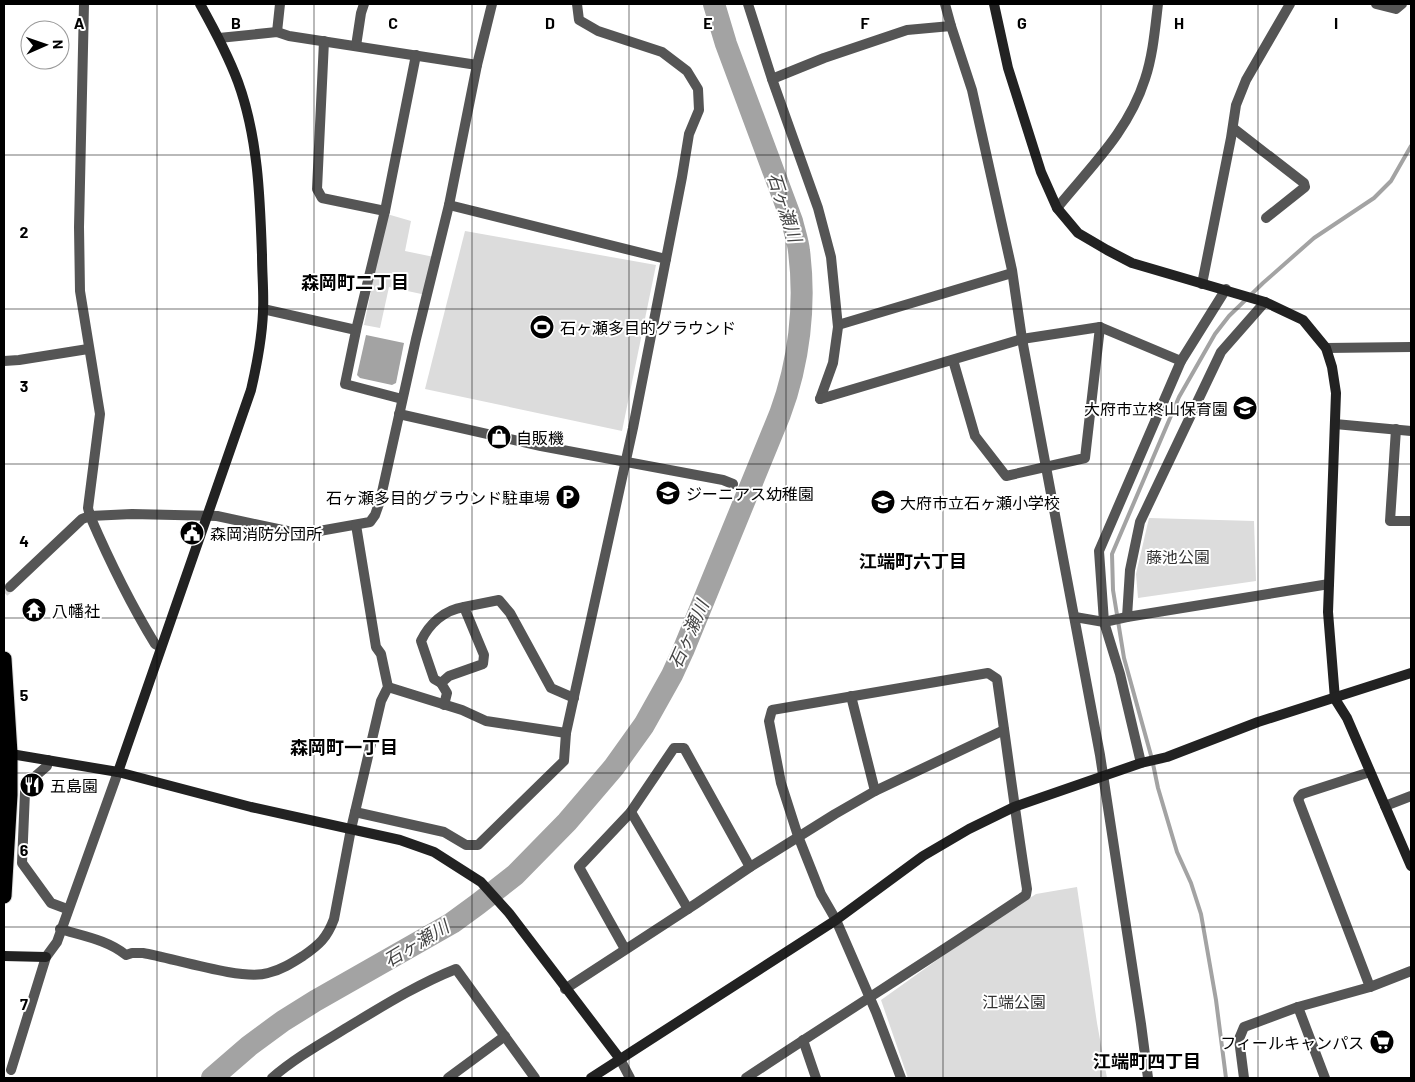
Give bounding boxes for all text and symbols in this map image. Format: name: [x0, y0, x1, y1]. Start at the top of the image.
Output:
text: A: [74, 13, 85, 32]
text: B: [231, 13, 241, 32]
text: C: [388, 13, 398, 32]
text: D: [545, 13, 555, 32]
text: E: [703, 13, 713, 32]
text: F: [861, 13, 870, 32]
text: G: [1017, 13, 1027, 32]
text: H: [1174, 13, 1184, 32]
text: I: [1334, 13, 1338, 32]
north arrow: [20, 20, 70, 70]
text: N: [50, 40, 67, 49]
water label: 石ヶ瀬川: [763, 169, 807, 247]
text: 2: [20, 222, 29, 241]
district label: 森岡町二丁目: [301, 271, 409, 293]
sports icon: 石ヶ瀬多目的グラウンド: [529, 314, 555, 340]
place label: 石ヶ瀬多目的グラウンド: [560, 318, 736, 337]
text: 3: [20, 376, 28, 395]
school or university icon: 大府市立柊山保育園: [1232, 395, 1258, 421]
place label: 大府市立柊山保育園: [1084, 399, 1228, 418]
shop icon: 自販機: [486, 424, 512, 450]
place label: 自販機: [516, 428, 564, 447]
school or university icon: ジーニアス幼稚園: [655, 480, 681, 506]
parking icon: 石ヶ瀬多目的グラウンド駐車場: [555, 484, 581, 510]
place label: ジーニアス幼稚園: [686, 484, 814, 503]
place label: 石ヶ瀬多目的グラウンド駐車場: [326, 488, 550, 507]
school or university icon: 大府市立石ヶ瀬小学校: [870, 489, 896, 515]
place label: 大府市立石ヶ瀬小学校: [900, 493, 1060, 512]
public building icon: 森岡消防分団所: [179, 520, 205, 546]
place label: 森岡消防分団所: [210, 524, 322, 543]
text: 4: [19, 531, 29, 550]
park label: 藤池公園: [1146, 547, 1210, 566]
district label: 江端町六丁目: [859, 550, 967, 572]
water label: 石ヶ瀬川: [663, 595, 714, 671]
temple icon: 八幡社: [21, 597, 47, 623]
place label: 八幡社: [52, 601, 100, 620]
text: 5: [20, 685, 29, 704]
district label: 森岡町一丁目: [290, 736, 398, 758]
restaurant icon: 五島園: [19, 772, 45, 798]
place label: 五島園: [50, 776, 98, 795]
text: 6: [20, 840, 29, 859]
water label: 石ヶ瀬川: [379, 914, 454, 971]
park label: 江端公園: [982, 992, 1046, 1011]
text: 7: [20, 994, 28, 1013]
supermarket icon: フィールキャンパス: [1369, 1029, 1395, 1055]
place label: フィールキャンパス: [1220, 1033, 1364, 1052]
district label: 江端町四丁目: [1093, 1050, 1201, 1072]

